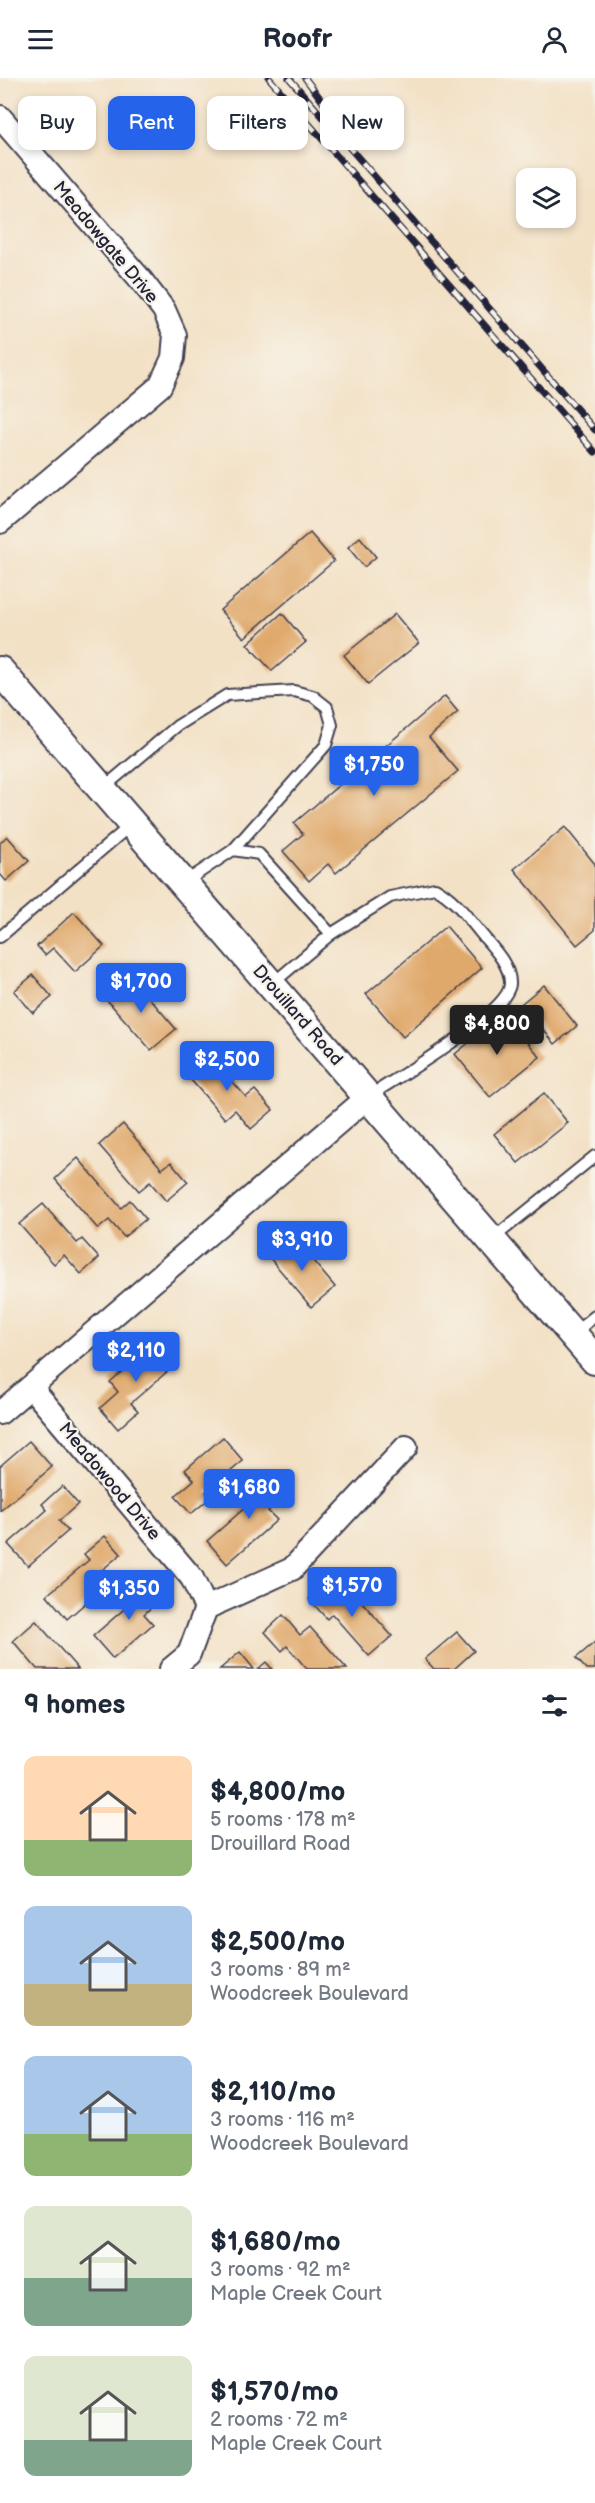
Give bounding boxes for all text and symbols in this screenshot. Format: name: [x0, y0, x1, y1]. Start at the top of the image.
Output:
icon: menu: [24, 23, 57, 56]
text: Roofr: [263, 23, 332, 55]
icon: person: [538, 23, 571, 56]
chip: Buy: [18, 96, 96, 150]
chip: Rent: [108, 96, 195, 150]
chip: Filters: [207, 96, 308, 150]
chip: New: [320, 96, 404, 150]
map controls: [516, 168, 576, 228]
button: layers: [516, 168, 576, 228]
street label: Meadowgate Drive: [49, 177, 163, 308]
pin: $1,750: [325, 746, 423, 797]
text: $1,750: [343, 753, 405, 777]
street label: Drouillard Road: [248, 961, 347, 1070]
pin: $1,700: [92, 963, 190, 1014]
text: $1,700: [110, 970, 172, 994]
pin: $4,800: [448, 1005, 546, 1056]
text: $4,800: [464, 1012, 530, 1036]
pin: $2,500: [178, 1041, 276, 1092]
text: $2,500: [194, 1048, 260, 1072]
pin: $3,910: [253, 1221, 351, 1272]
text: $3,910: [271, 1228, 333, 1252]
pin: $2,110: [87, 1332, 185, 1383]
text: $2,110: [107, 1339, 165, 1363]
street label: Meadowood Drive: [54, 1418, 165, 1545]
pin: $1,680: [200, 1469, 298, 1520]
text: $1,680: [218, 1476, 280, 1500]
pin: $1,570: [303, 1567, 401, 1618]
pin: $1,350: [80, 1570, 178, 1621]
text: $1,570: [321, 1574, 383, 1598]
text: $1,350: [98, 1577, 160, 1601]
icon: filters: [538, 1689, 571, 1722]
text: 9 homes: [24, 1690, 125, 1721]
text: $4,800/mo: [210, 1777, 345, 1808]
icon: home: [72, 1780, 144, 1852]
text: 5 rooms · 178 m²: [210, 1808, 356, 1832]
text: Drouillard Road: [210, 1832, 351, 1856]
text: $2,500/mo: [210, 1927, 345, 1958]
icon: home: [72, 1930, 144, 2002]
text: 3 rooms · 89 m²: [210, 1958, 351, 1982]
text: Woodcreek Boulevard: [210, 1982, 409, 2006]
text: $2,110/mo: [210, 2077, 336, 2108]
icon: home: [72, 2080, 144, 2152]
text: 3 rooms · 116 m²: [210, 2108, 355, 2132]
text: Woodcreek Boulevard: [210, 2132, 409, 2156]
text: $1,680/mo: [210, 2227, 341, 2258]
icon: home: [72, 2230, 144, 2302]
text: 3 rooms · 92 m²: [210, 2258, 351, 2282]
text: Maple Creek Court: [210, 2282, 382, 2306]
text: $1,570/mo: [210, 2377, 339, 2408]
icon: home: [72, 2380, 144, 2452]
text: 2 rooms · 72 m²: [210, 2408, 348, 2432]
text: Maple Creek Court: [210, 2432, 382, 2456]

